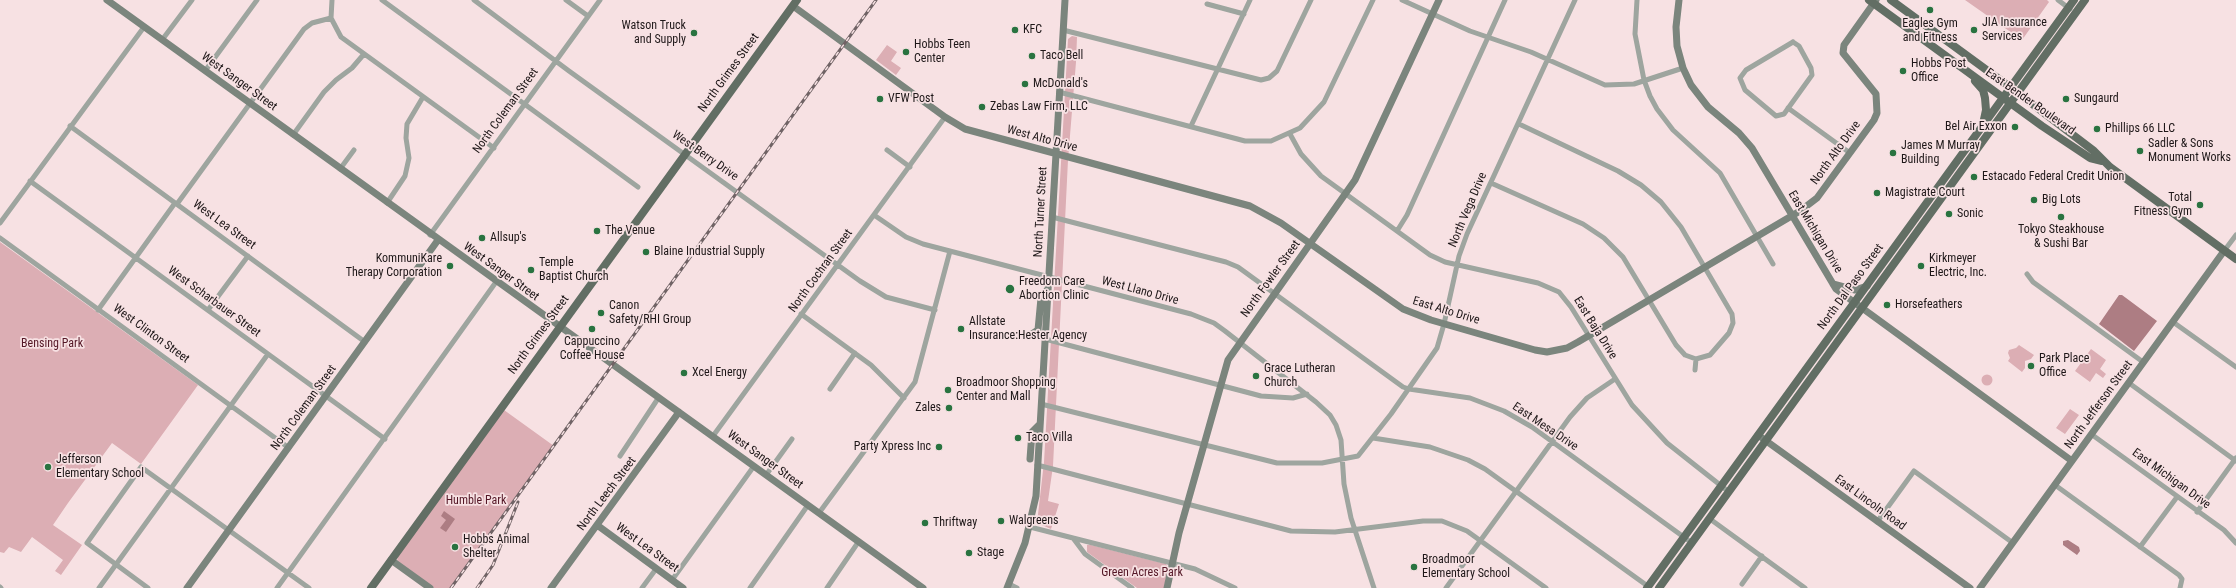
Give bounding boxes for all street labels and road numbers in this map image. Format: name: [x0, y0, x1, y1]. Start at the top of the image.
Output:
street label: North Grimes Street: [696, 31, 762, 115]
street label: West Sanger Street: [198, 50, 280, 114]
street label: North Coleman Street: [470, 65, 542, 157]
street label: East Bender Boulevard: [1982, 66, 2078, 138]
street label: North Alto Drive: [1808, 118, 1864, 188]
street label: West Alto Drive: [1005, 123, 1079, 155]
street label: West Berry Drive: [669, 128, 741, 184]
street label: North Turner Street: [1031, 166, 1051, 258]
street label: North Vega Drive: [1446, 170, 1490, 250]
street label: East Michigan Drive: [1785, 188, 1845, 276]
street label: West Lea Street: [190, 197, 258, 253]
street label: North Cochran Street: [786, 227, 856, 315]
street label: North Fowler Street: [1238, 238, 1304, 320]
street label: West Sanger Street: [460, 240, 542, 304]
street label: North Dal Paso Street: [1815, 241, 1887, 333]
street label: West Scharbauer Street: [165, 264, 263, 340]
street label: West Llano Drive: [1100, 274, 1180, 308]
street label: North Grimes Street: [506, 293, 572, 377]
street label: East Alto Drive: [1411, 294, 1481, 328]
street label: East Baja Drive: [1570, 294, 1620, 362]
street label: West Clinton Street: [110, 302, 192, 366]
street label: North Jefferson Street: [2062, 358, 2136, 452]
street label: North Coleman Street: [268, 362, 340, 454]
street label: East Mesa Drive: [1509, 400, 1581, 454]
street label: West Sanger Street: [724, 428, 806, 492]
street label: East Michigan Drive: [2129, 446, 2213, 512]
street label: North Leech Street: [575, 454, 639, 534]
street label: East Lincoln Road: [1831, 472, 1909, 534]
street label: West Lea Street: [613, 520, 681, 576]

